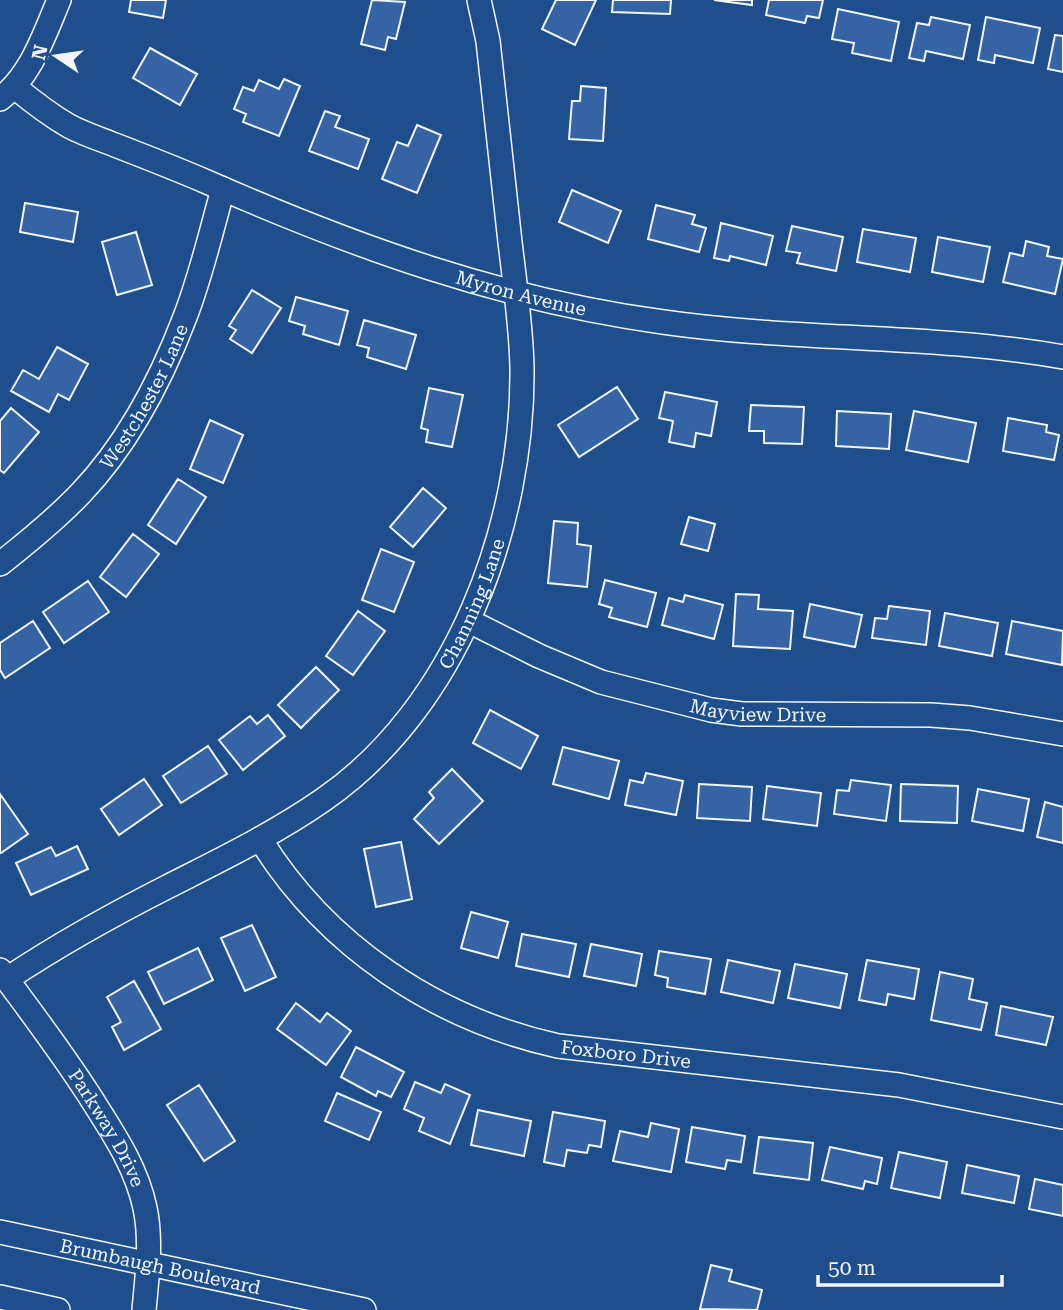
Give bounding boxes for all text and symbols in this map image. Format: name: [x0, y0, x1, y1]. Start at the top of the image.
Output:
north arrow: [21, 21, 91, 91]
text: N: [27, 42, 53, 62]
street label: Myron Avenue: [453, 266, 588, 321]
street label: Westchester Lane: [95, 321, 193, 474]
street label: Channing Lane: [434, 536, 510, 673]
street label: Mayview Drive: [687, 694, 826, 726]
street label: Foxboro Drive: [560, 1035, 692, 1073]
street label: Parkway Drive: [63, 1065, 149, 1190]
street label: Brumbaugh Boulevard: [58, 1234, 263, 1300]
scale bar: [818, 1244, 1002, 1288]
text: 50 m: [828, 1256, 876, 1280]

